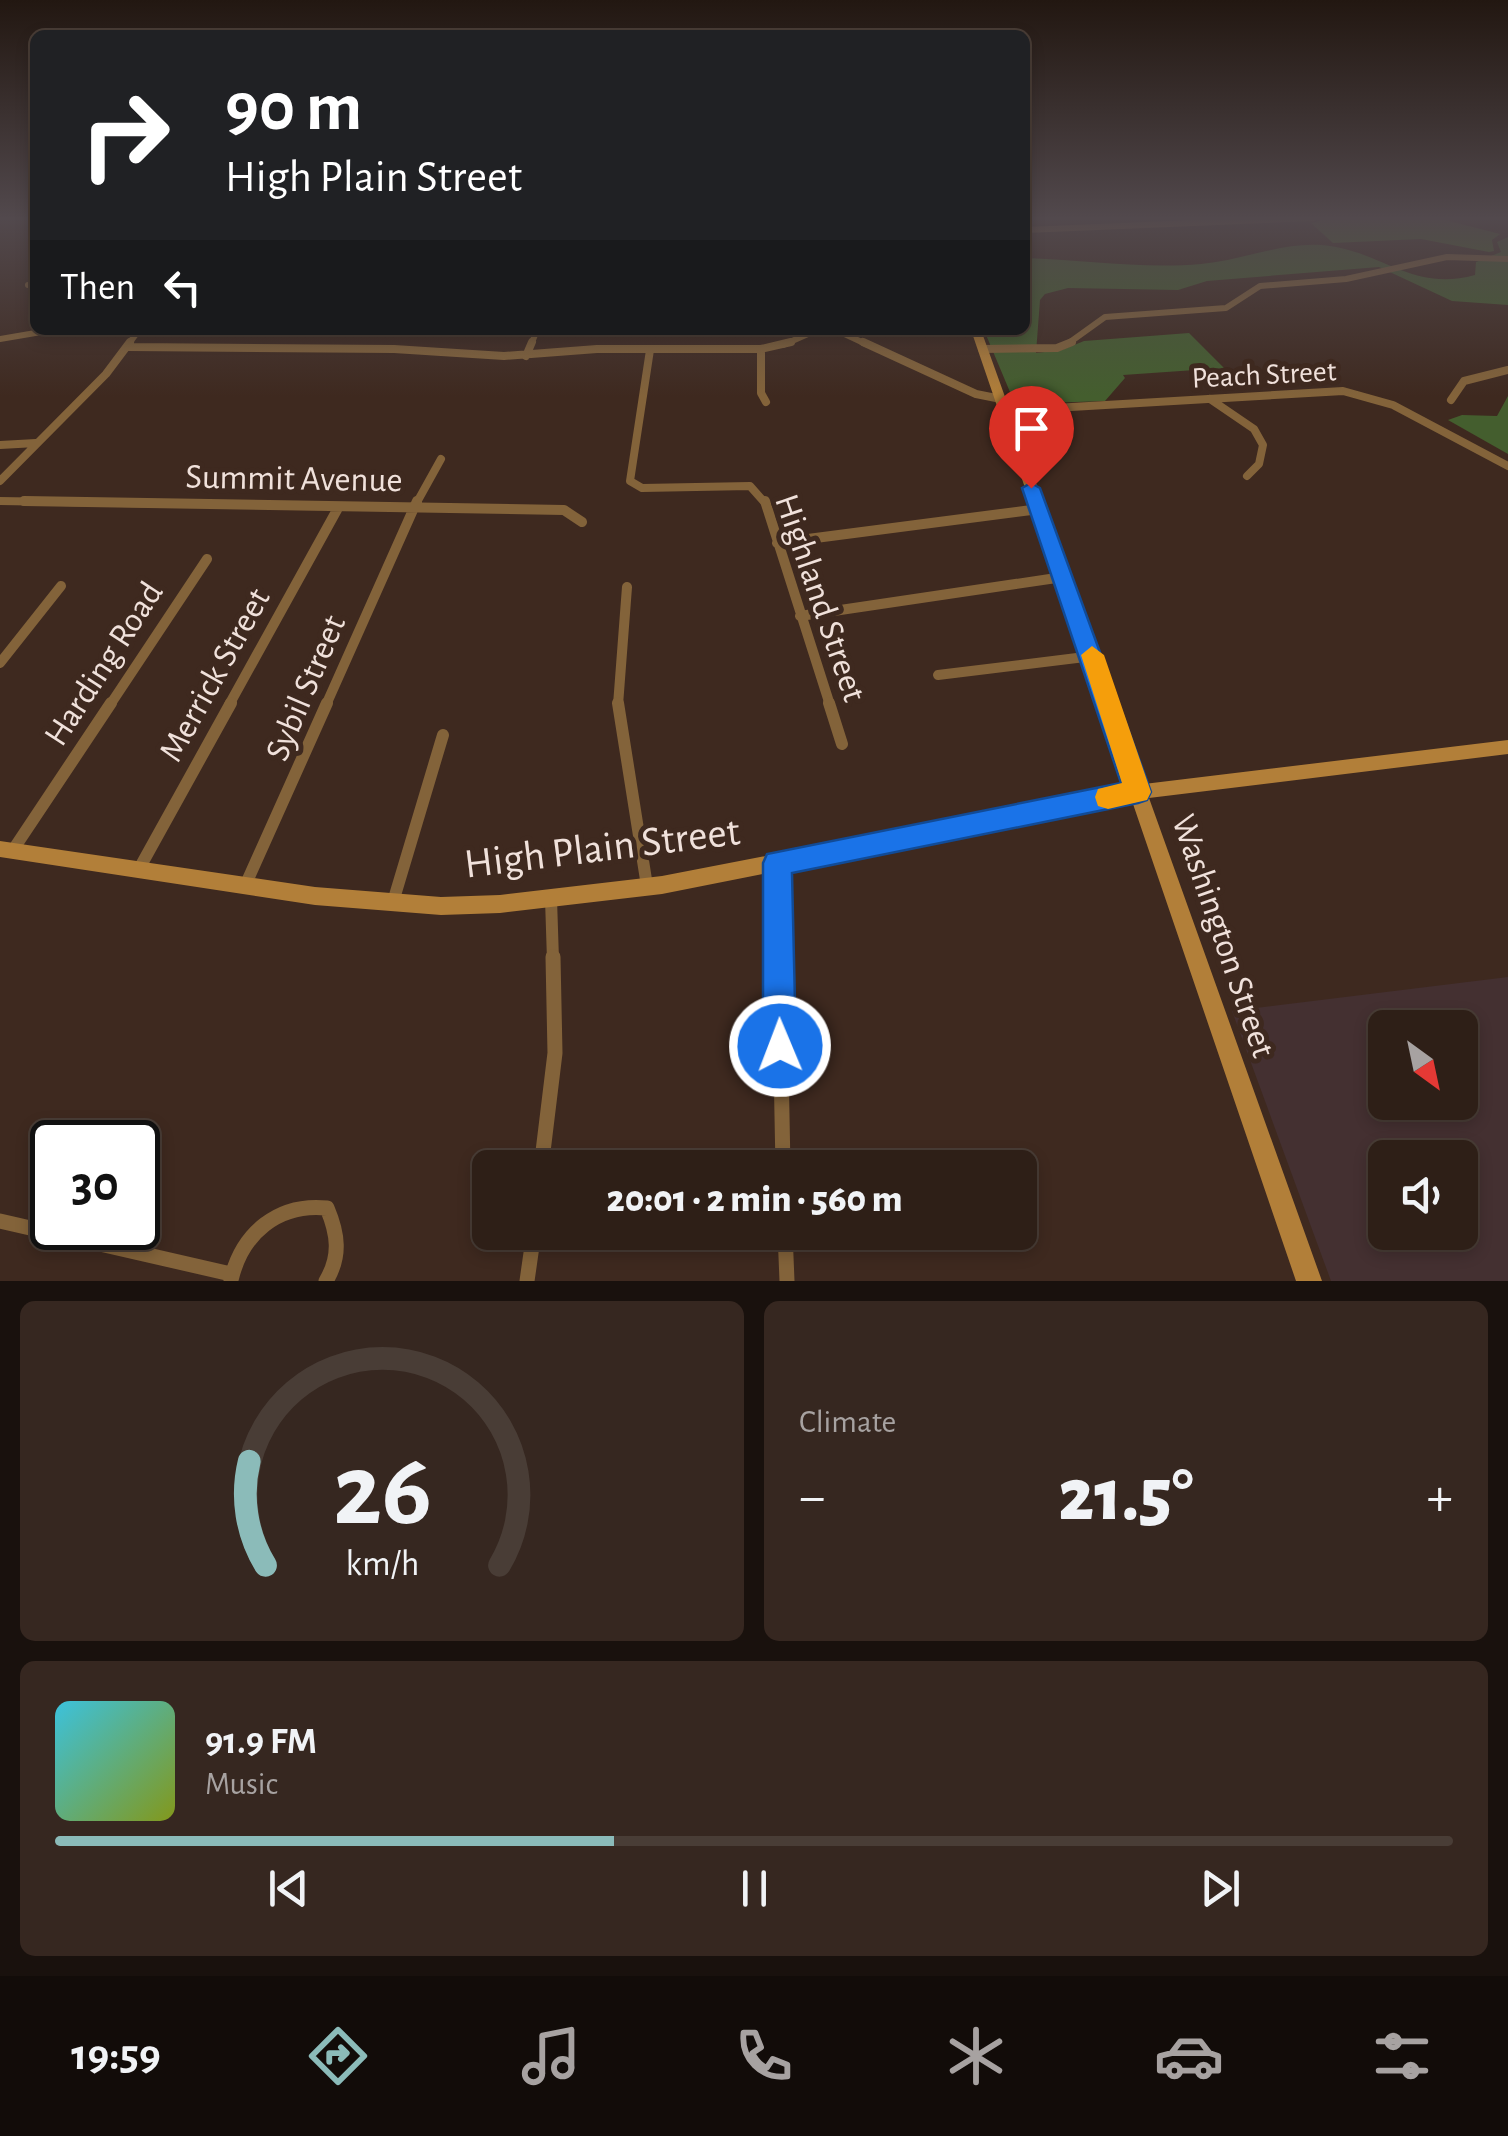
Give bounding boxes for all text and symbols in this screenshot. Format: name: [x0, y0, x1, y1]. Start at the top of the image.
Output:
icon: right: [60, 70, 190, 200]
text: 90 m: [225, 73, 362, 143]
text: High Plain Street: [225, 155, 522, 200]
icon: left: [155, 260, 210, 315]
text: Then: [60, 269, 135, 307]
street label: Peach Street: [1191, 356, 1337, 394]
pin: [989, 386, 1074, 489]
icon: arrive: [1004, 401, 1059, 456]
street label: Summit Avenue: [185, 460, 403, 498]
street label: Highland Street: [768, 490, 872, 706]
street label: Harding Road: [38, 576, 170, 752]
street label: Merrick Street: [153, 583, 277, 767]
street label: Sybil Street: [260, 610, 352, 766]
street label: High Plain Street: [462, 810, 742, 886]
street label: Washington Street: [1165, 810, 1281, 1062]
position arrow: [728, 994, 832, 1098]
north arrow: [1368, 1010, 1478, 1120]
map controls: [1368, 1010, 1478, 1250]
speed limit sign: 30: [30, 1120, 160, 1250]
button: sound: [1368, 1140, 1478, 1250]
text: 20:01 · 2 min · 560 m: [607, 1181, 902, 1219]
text: Climate: [799, 1406, 896, 1438]
text: 26: [332, 1440, 432, 1544]
text: 21.5°: [1058, 1459, 1194, 1534]
text: −: [799, 1470, 825, 1525]
text: +: [1427, 1470, 1453, 1525]
text: km/h: [345, 1546, 419, 1582]
text: 91.9 FM: [205, 1723, 317, 1761]
text: Music: [205, 1768, 278, 1800]
icon: previous: [261, 1861, 316, 1916]
icon: pause: [727, 1861, 782, 1916]
icon: next: [1193, 1861, 1248, 1916]
icon: directions: [303, 2021, 373, 2091]
icon: music: [516, 2021, 586, 2091]
icon: phone: [729, 2021, 799, 2091]
icon: climate: [941, 2021, 1011, 2091]
icon: car: [1154, 2021, 1224, 2091]
icon: filters: [1367, 2021, 1437, 2091]
text: 19:59: [71, 2033, 161, 2078]

